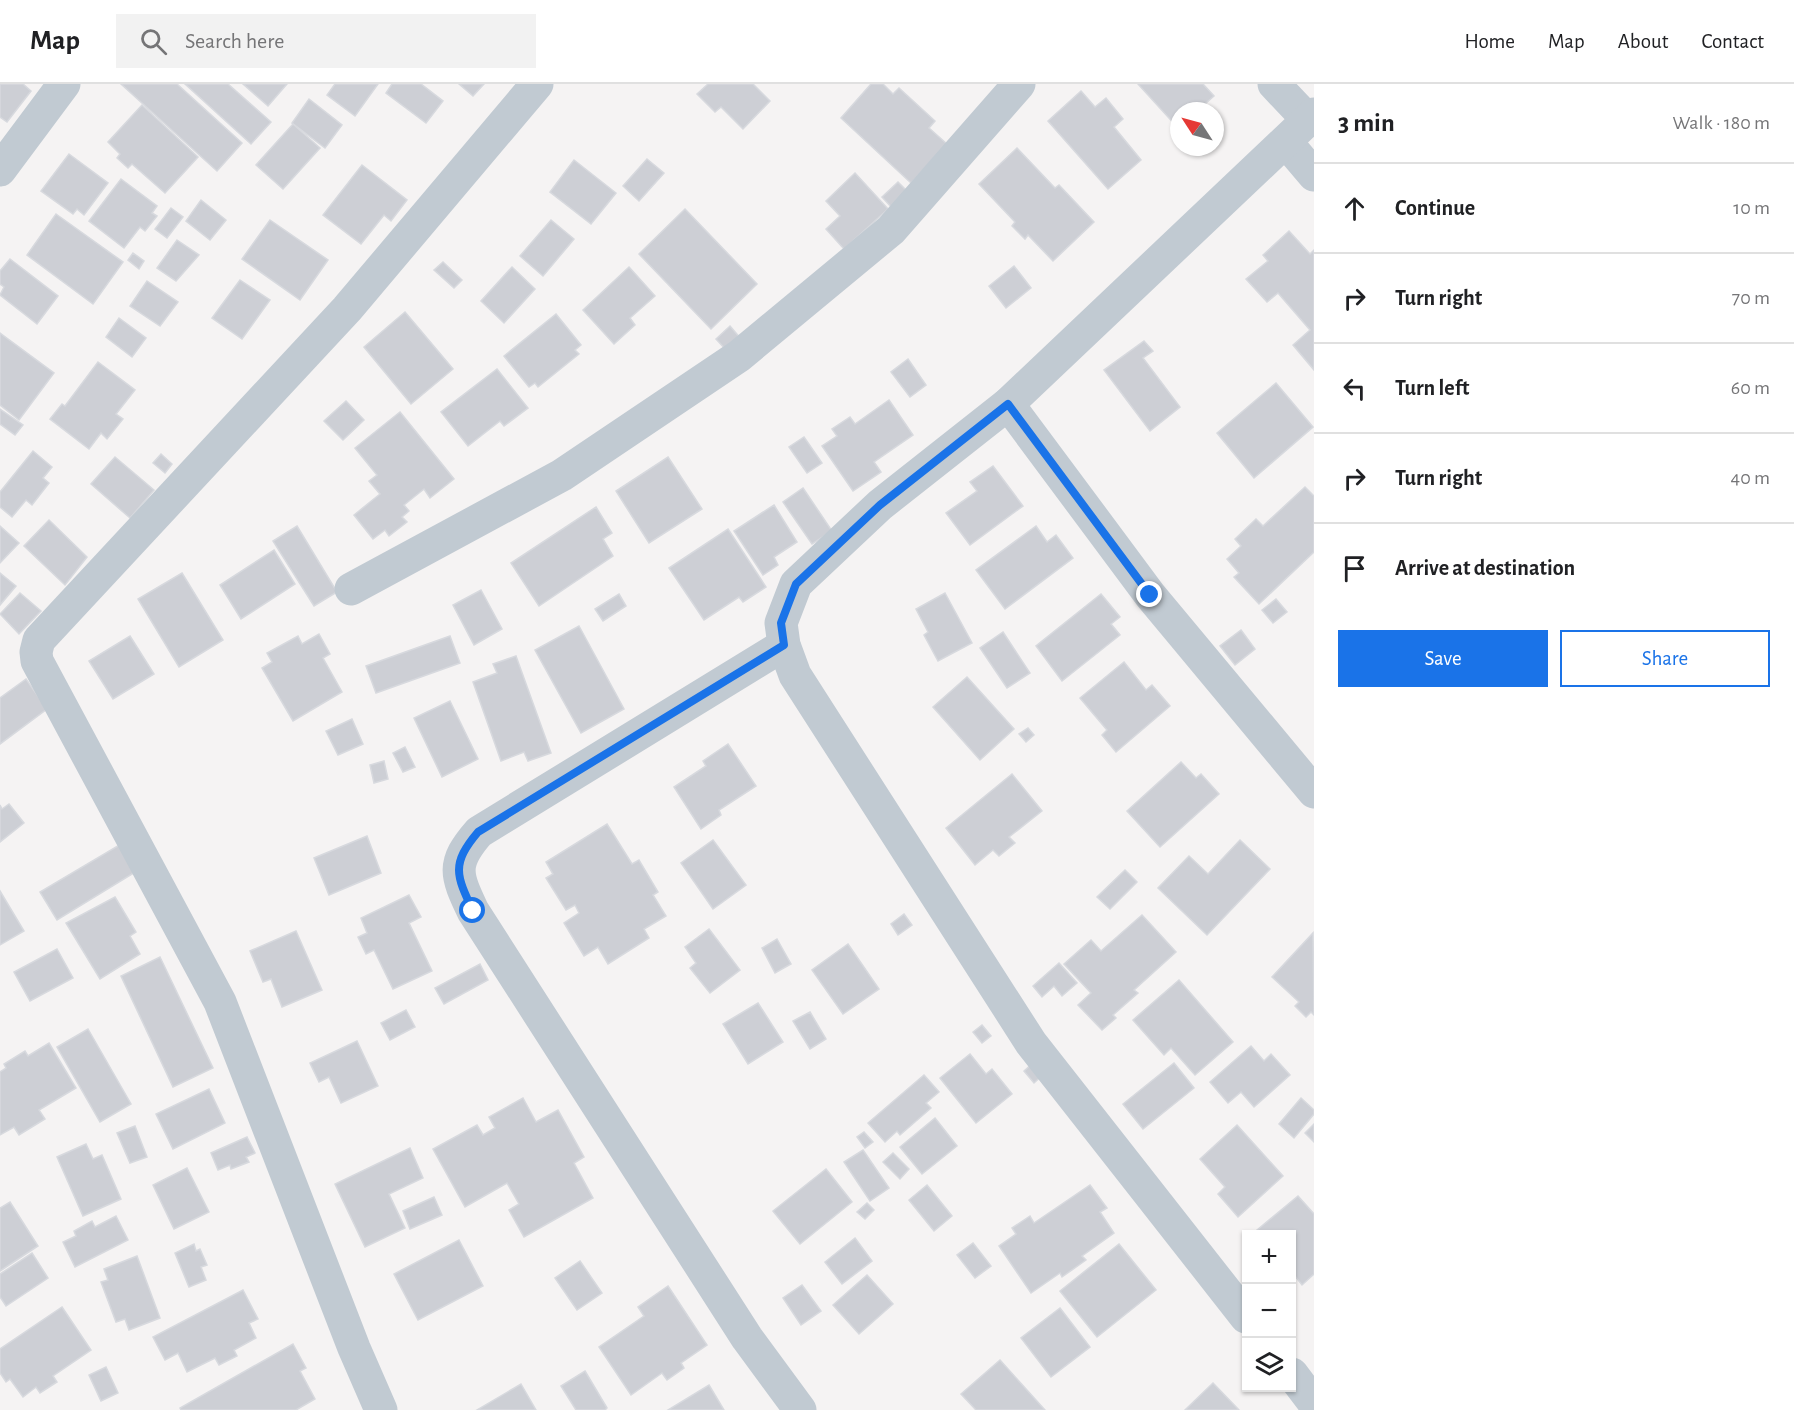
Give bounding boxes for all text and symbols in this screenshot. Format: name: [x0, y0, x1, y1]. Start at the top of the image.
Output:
search box: [116, 14, 536, 68]
icon: search: [137, 25, 170, 58]
text: Map: [30, 27, 80, 55]
text: Search here: [185, 30, 284, 52]
text: Home: [1464, 31, 1515, 52]
text: Map: [1548, 31, 1585, 52]
text: About: [1618, 31, 1668, 52]
text: Contact: [1701, 31, 1764, 52]
north arrow: [1170, 102, 1224, 156]
text: 3 min: [1338, 110, 1395, 136]
text: Walk · 180 m: [1673, 113, 1770, 133]
icon: ahead: [1338, 192, 1371, 225]
text: Continue: [1395, 197, 1475, 219]
text: 10 m: [1733, 198, 1770, 218]
icon: right: [1338, 282, 1371, 315]
text: Turn right: [1395, 287, 1482, 309]
text: 70 m: [1732, 288, 1770, 308]
icon: left: [1338, 372, 1371, 405]
text: Turn left: [1395, 377, 1469, 399]
text: 60 m: [1731, 378, 1770, 398]
icon: right: [1338, 462, 1371, 495]
text: Turn right: [1395, 467, 1482, 489]
text: 40 m: [1731, 468, 1770, 488]
icon: arrive: [1338, 552, 1371, 585]
text: Arrive at destination: [1395, 557, 1575, 579]
route end: [1136, 581, 1162, 607]
button: Save: [1338, 630, 1548, 687]
button: Share: [1560, 630, 1770, 687]
route start: [459, 897, 485, 923]
map controls: [1242, 1230, 1296, 1392]
button: +: [1242, 1230, 1296, 1284]
button: −: [1242, 1284, 1296, 1338]
button: layers: [1242, 1338, 1296, 1392]

